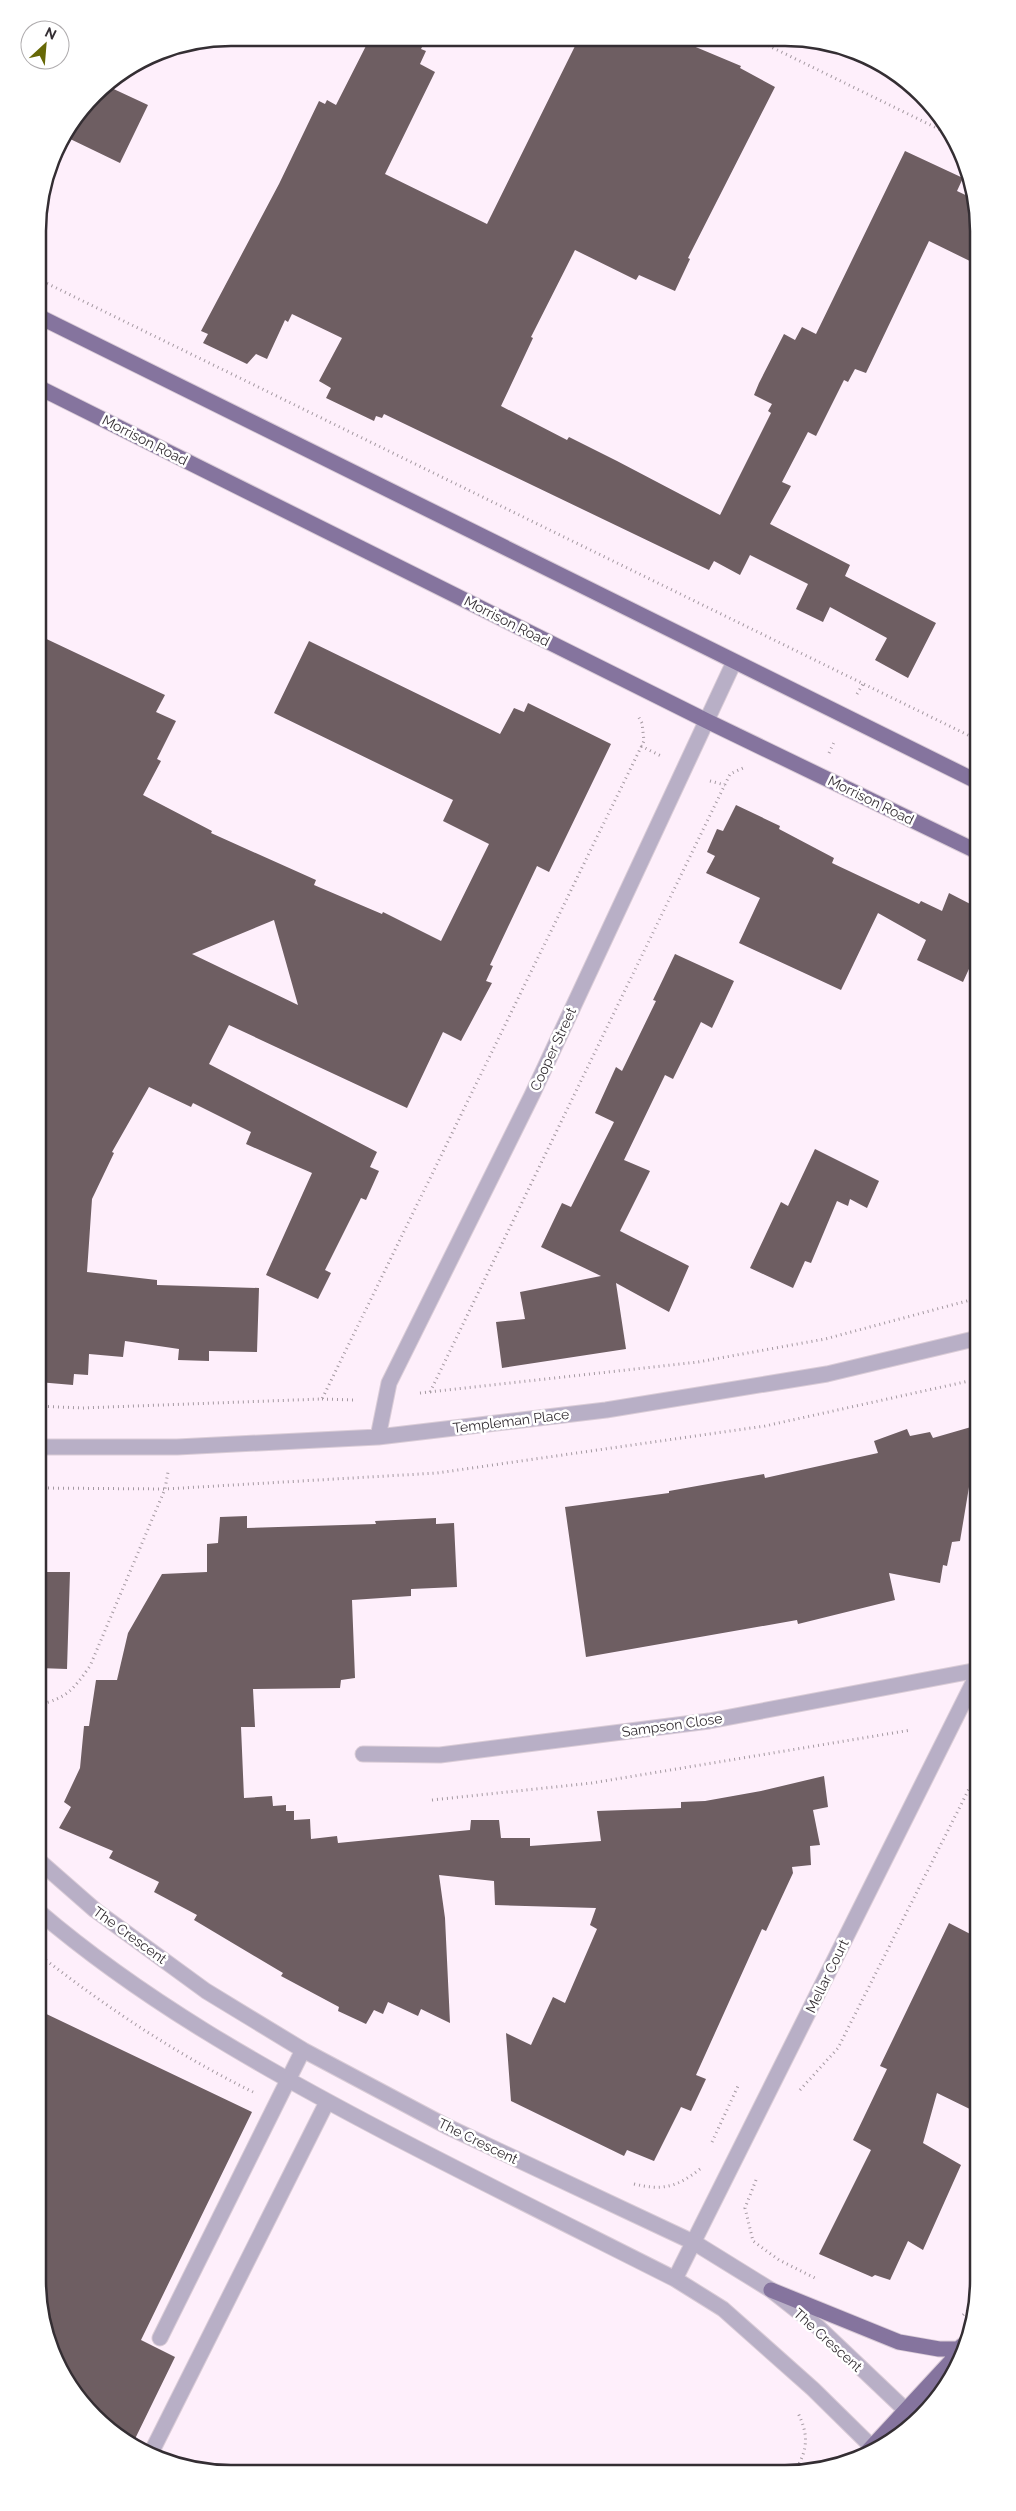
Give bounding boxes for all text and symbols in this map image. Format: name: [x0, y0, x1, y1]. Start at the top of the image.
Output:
north arrow: [20, 20, 70, 70]
text: N: [42, 24, 59, 43]
street label: Morrison Road: [100, 412, 190, 468]
street label: Morrison Road: [462, 593, 552, 649]
street label: Morrison Road: [825, 772, 917, 828]
street label: Cooper Street: [527, 1005, 579, 1093]
street label: Templeman Place: [452, 1406, 570, 1436]
street label: Sampson Close: [621, 1710, 723, 1740]
street label: The Crescent: [90, 1903, 170, 1967]
street label: Mellar Court: [802, 1936, 852, 2015]
street label: The Crescent: [436, 2115, 521, 2167]
street label: The Crescent: [791, 2305, 866, 2375]

